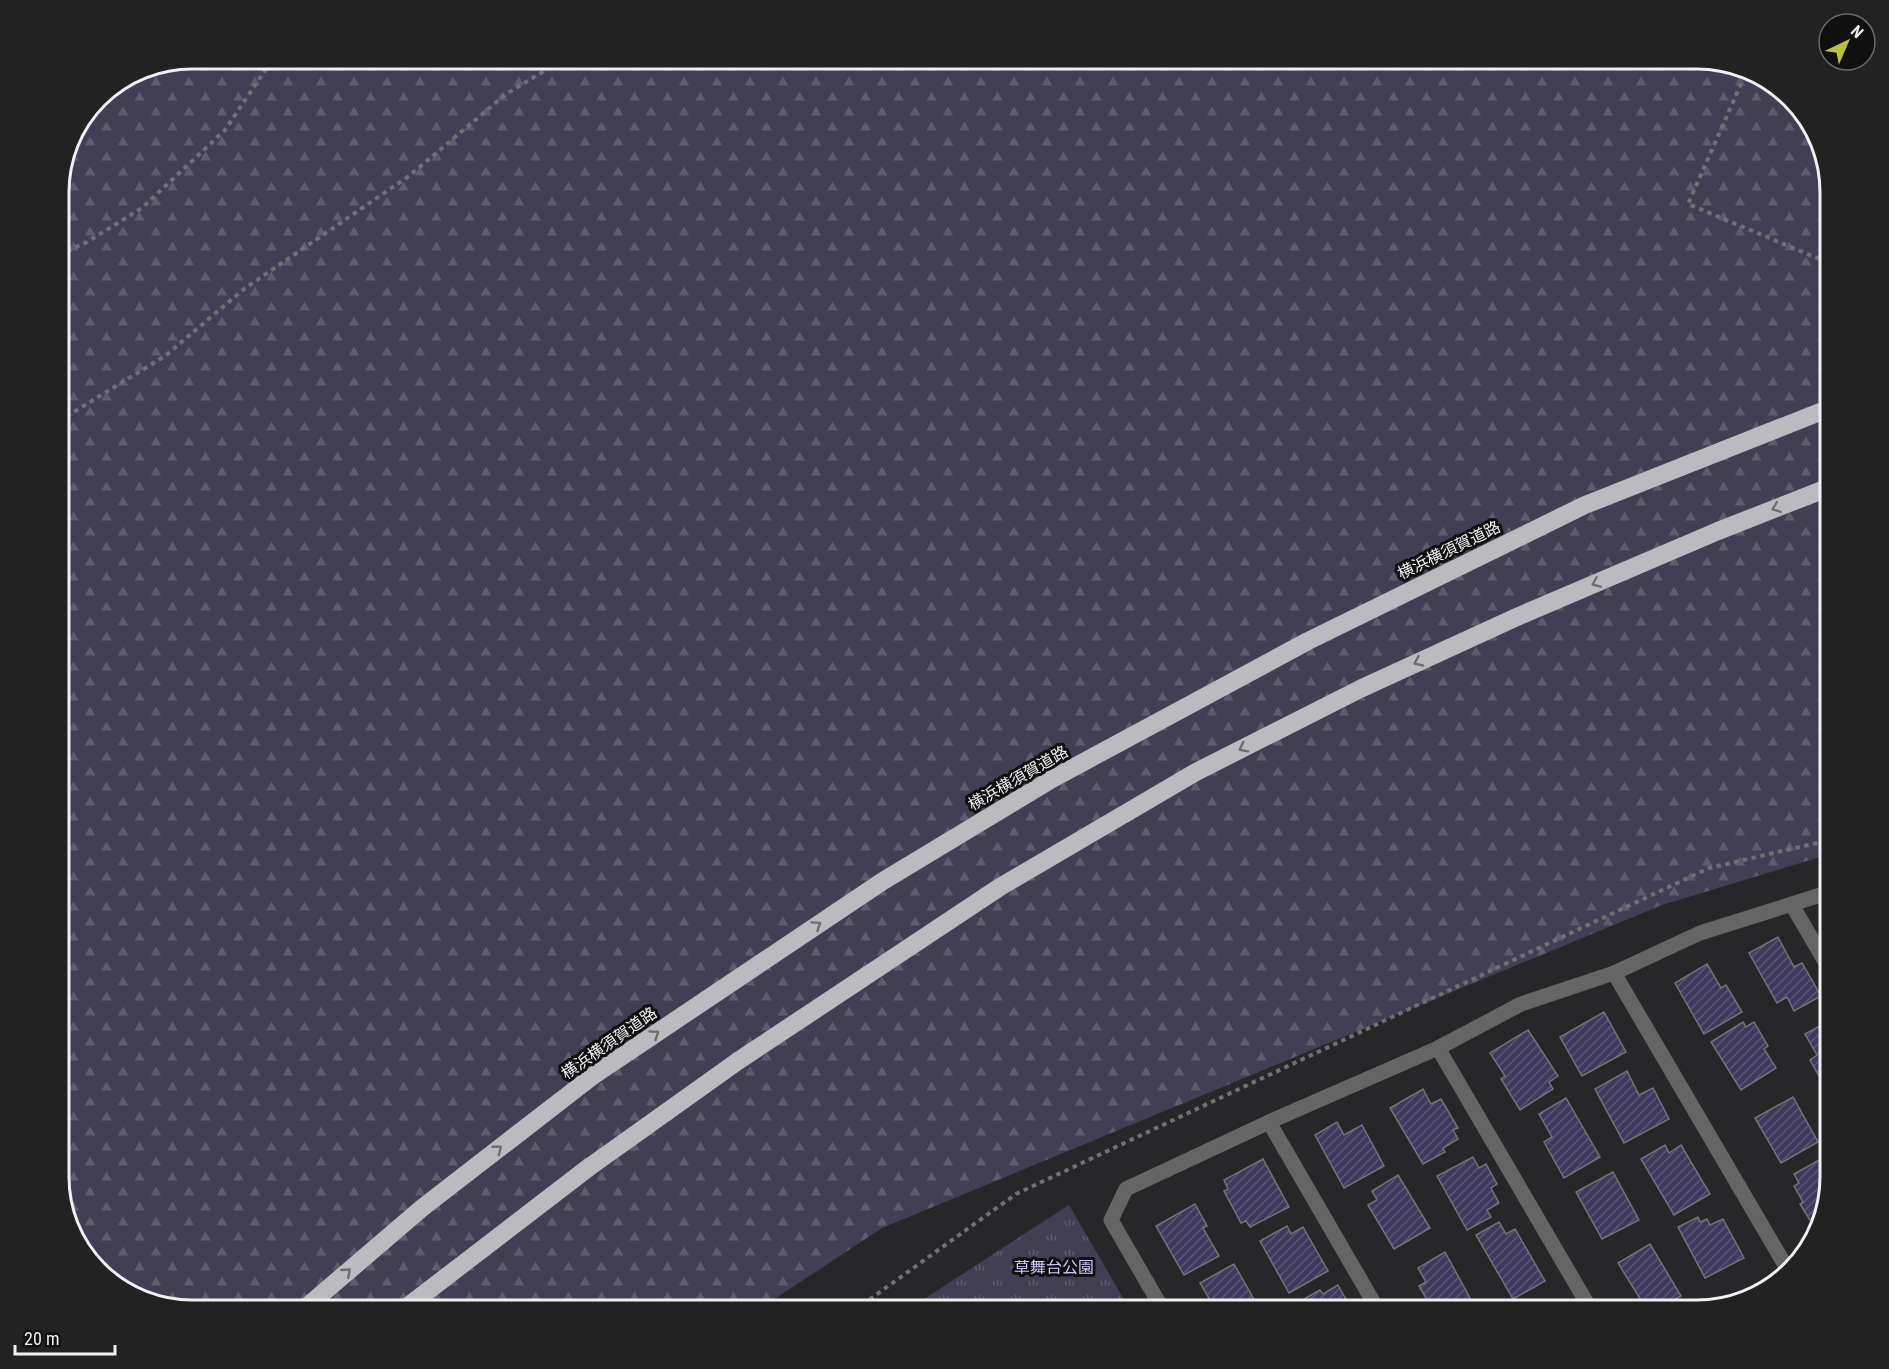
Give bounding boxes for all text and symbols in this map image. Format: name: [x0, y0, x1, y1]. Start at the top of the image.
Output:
north arrow: [1817, 12, 1877, 72]
text: N: [1847, 21, 1867, 42]
one-way arrow: [1771, 501, 1782, 513]
street label: 横浜横須賀道路: [1394, 517, 1504, 583]
one-way arrow: [1591, 576, 1602, 588]
one-way arrow: [1413, 655, 1424, 667]
one-way arrow: [1238, 741, 1249, 753]
street label: 横浜横須賀道路: [965, 742, 1071, 814]
one-way arrow: [811, 921, 822, 932]
street label: 横浜横須賀道路: [558, 1003, 660, 1083]
one-way arrow: [649, 1030, 660, 1041]
one-way arrow: [492, 1145, 503, 1156]
park label: 草舞台公園: [1014, 1258, 1094, 1277]
one-way arrow: [340, 1268, 351, 1279]
scale bar: [15, 1318, 116, 1356]
text: 20 m: [24, 1328, 59, 1349]

